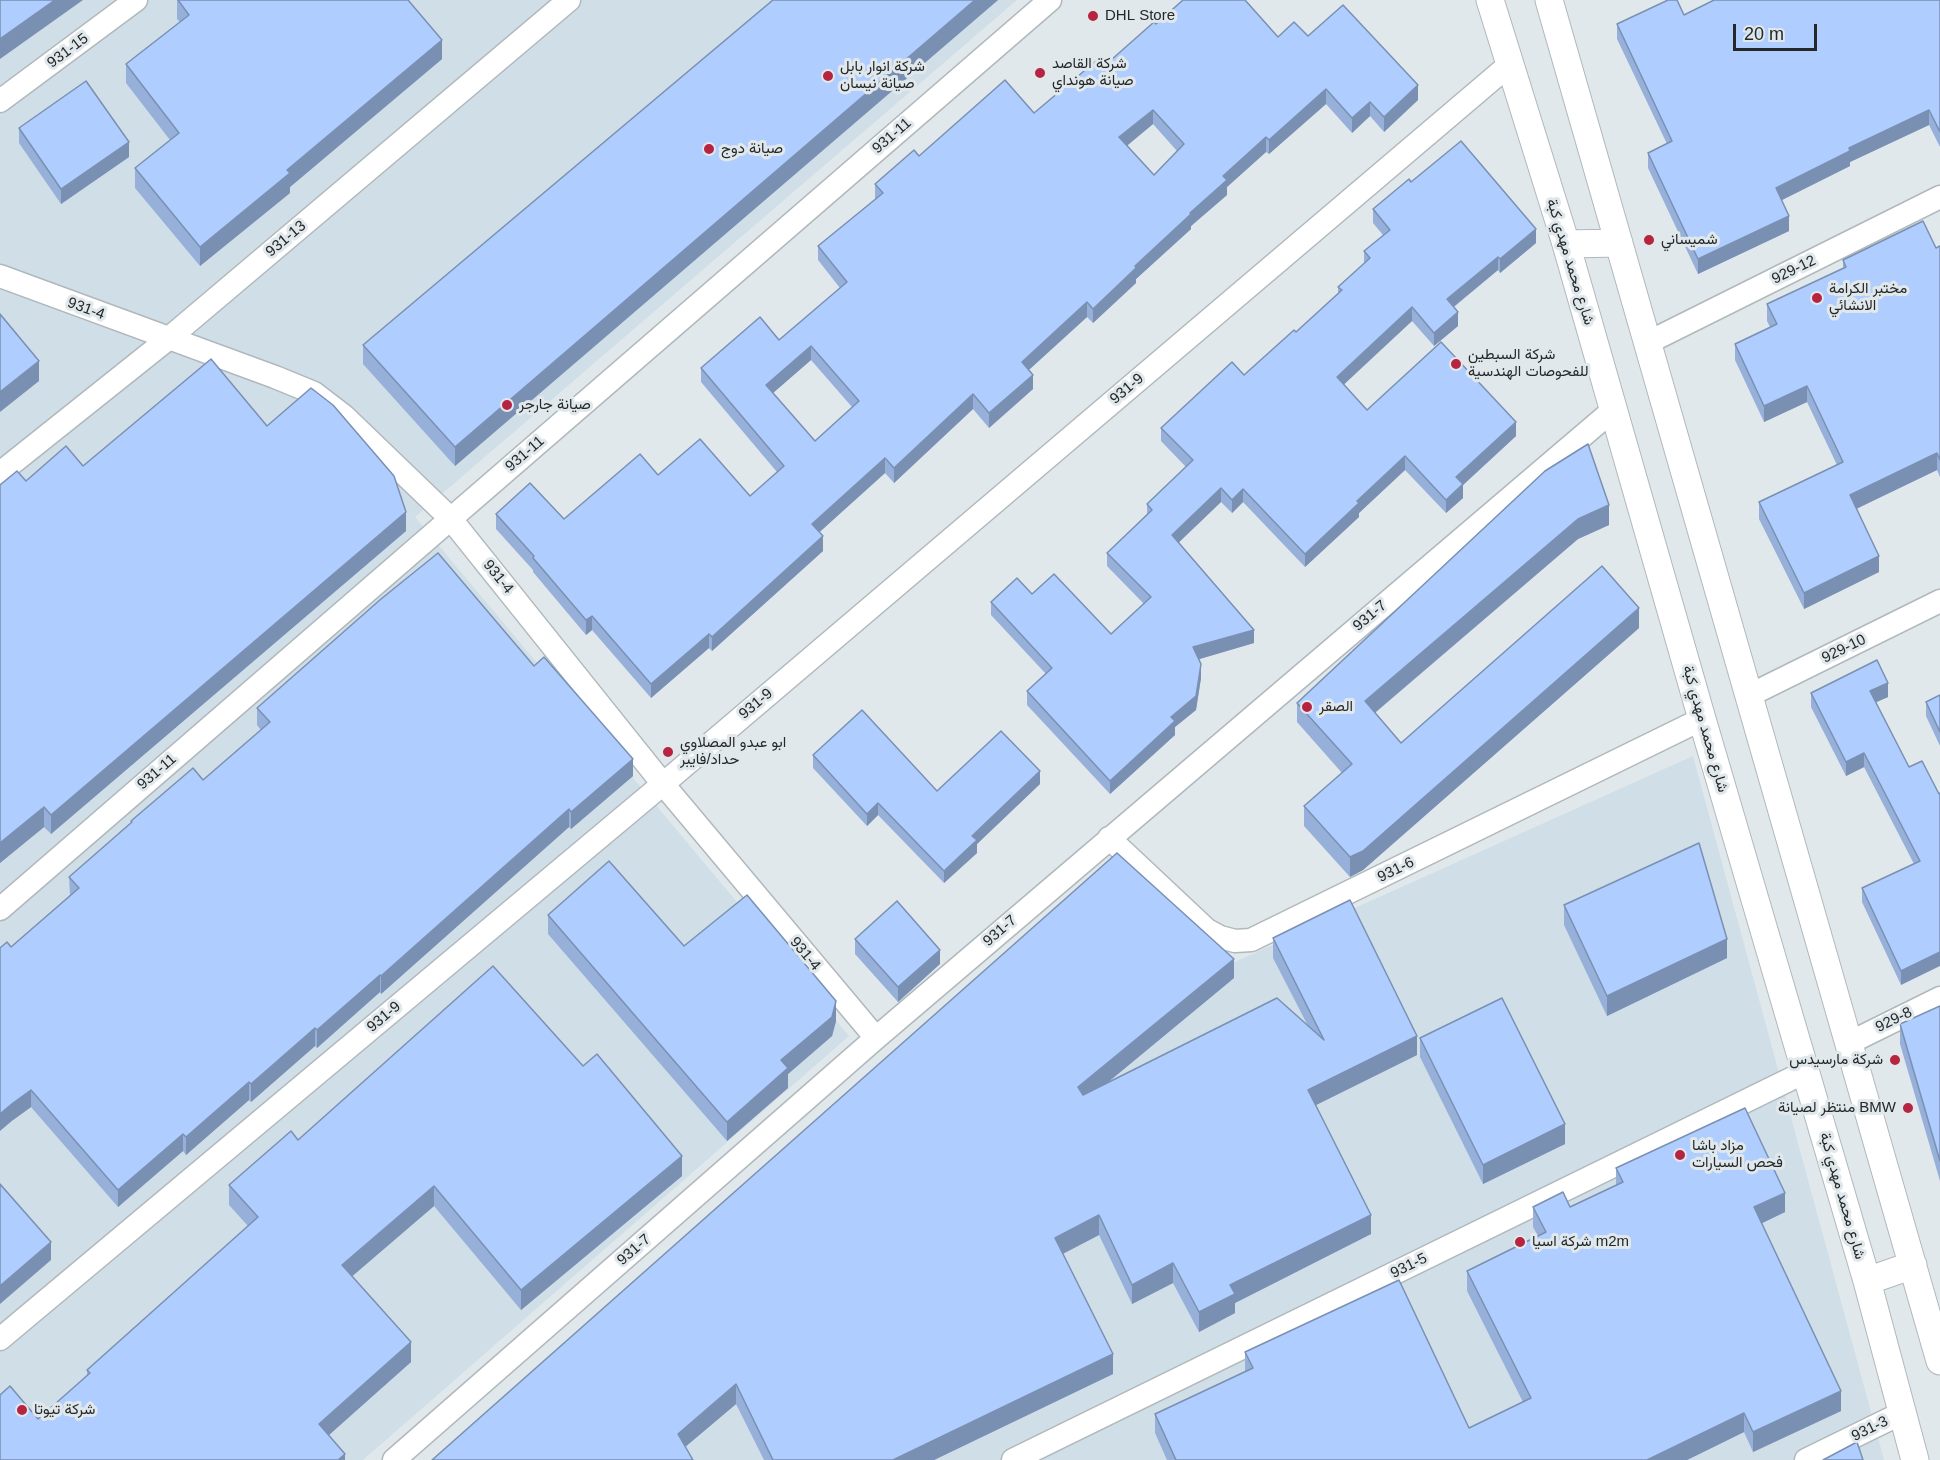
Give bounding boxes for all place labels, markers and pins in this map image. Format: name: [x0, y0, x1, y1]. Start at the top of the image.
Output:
place label: DHL Store: [1105, 7, 1175, 25]
marker: DHL Store: [1086, 9, 1100, 23]
place label: شركة القاصد صيانة هونداي: [1052, 55, 1134, 90]
place label: شركة انوار بابل صيانة نيسان: [840, 58, 925, 93]
marker: شركة القاصد صيانة هونداي: [1033, 66, 1047, 80]
marker: شركة انوار بابل صيانة نيسان: [821, 69, 835, 83]
place label: صيانة دوج: [721, 140, 783, 158]
marker: صيانة دوج: [702, 142, 716, 156]
place label: شميساني: [1661, 231, 1717, 249]
marker: شميساني: [1642, 233, 1656, 247]
place label: مختبر الكرامة الانشائي: [1829, 280, 1907, 315]
marker: مختبر الكرامة الانشائي: [1810, 291, 1824, 305]
place label: شركة السبطين للفحوصات الهندسية: [1468, 346, 1589, 381]
marker: شركة السبطين للفحوصات الهندسية: [1449, 357, 1463, 371]
place label: صيانة جارجر: [519, 396, 591, 414]
marker: صيانة جارجر: [500, 398, 514, 412]
place label: الصقر: [1319, 698, 1353, 716]
marker: الصقر: [1300, 700, 1314, 714]
place label: ابو عبدو المصلاوي حداد/فايبر: [680, 734, 786, 769]
marker: ابو عبدو المصلاوي حداد/فايبر: [661, 745, 675, 759]
place label: شركة مارسيدس: [1789, 1051, 1883, 1069]
marker: شركة مارسيدس: [1888, 1053, 1902, 1067]
place label: منتظر لصيانة BMW: [1778, 1099, 1896, 1117]
marker: منتظر لصيانة BMW: [1901, 1101, 1915, 1115]
place label: مزاد باشا فحص السيارات: [1692, 1137, 1783, 1172]
marker: مزاد باشا فحص السيارات: [1673, 1148, 1687, 1162]
place label: شركة اسيا m2m: [1532, 1233, 1629, 1251]
marker: شركة اسيا m2m: [1513, 1235, 1527, 1249]
place label: شركة تيوتا: [34, 1401, 95, 1419]
marker: شركة تيوتا: [15, 1403, 29, 1417]

